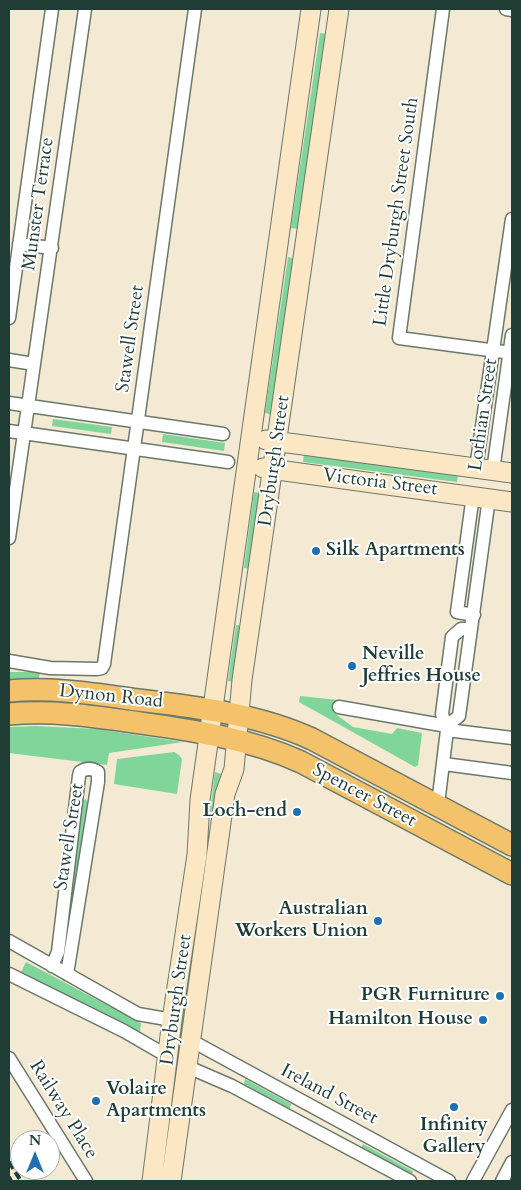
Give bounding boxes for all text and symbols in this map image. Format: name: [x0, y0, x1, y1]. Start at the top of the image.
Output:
street label: Little Dryburgh Street South: [370, 96, 424, 328]
street label: Munster Terrace: [18, 136, 60, 272]
street label: Stawell Street: [112, 284, 150, 394]
street label: Lothian Street: [465, 357, 503, 473]
street label: Dryburgh Street: [255, 394, 295, 528]
street label: Victoria Street: [321, 465, 439, 501]
place label: Silk Apartments: [326, 540, 465, 562]
marker: Silk Apartments: [310, 545, 322, 557]
place label: Neville Jeffries House: [362, 644, 481, 688]
marker: Neville Jeffries House: [346, 660, 358, 672]
street label: Dynon Road: [58, 680, 164, 714]
street label: Spencer Street: [308, 759, 420, 833]
street label: Stawell Street: [50, 782, 90, 892]
place label: Loch-end: [202, 801, 287, 823]
marker: Loch-end: [291, 806, 303, 818]
place label: Australian Workers Union: [235, 899, 368, 943]
marker: Australian Workers Union: [372, 915, 384, 927]
street label: Dryburgh Street: [157, 933, 197, 1067]
place label: PGR Furniture: [361, 985, 490, 1007]
marker: PGR Furniture: [494, 990, 506, 1002]
place label: Hamilton House: [328, 1009, 473, 1031]
marker: Hamilton House: [477, 1014, 489, 1026]
street label: Railway Place: [24, 1057, 102, 1163]
street label: Ireland Street: [276, 1060, 382, 1130]
place label: Volaire Apartments: [106, 1079, 206, 1123]
marker: Volaire Apartments: [90, 1095, 102, 1107]
marker: Infinity Gallery: [448, 1101, 460, 1113]
place label: Infinity Gallery: [420, 1115, 488, 1159]
north arrow: [10, 1130, 60, 1180]
text: N: [29, 1131, 41, 1150]

